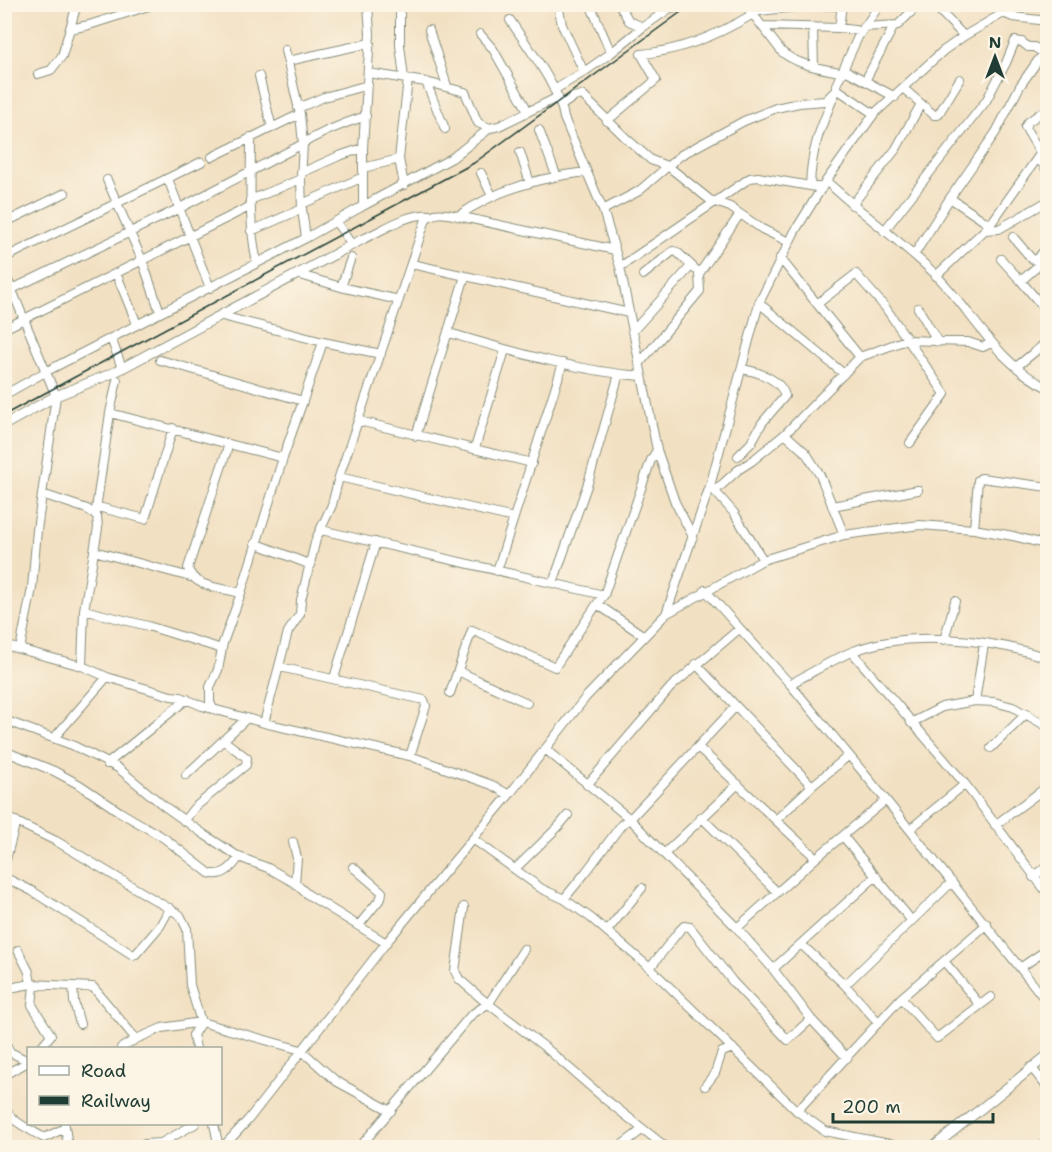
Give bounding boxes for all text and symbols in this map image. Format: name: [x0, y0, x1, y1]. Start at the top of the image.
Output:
north arrow: [965, 27, 1025, 87]
text: N: [989, 32, 1001, 53]
legend: [27, 1047, 222, 1125]
text: Road: [81, 1059, 126, 1083]
scale bar: [833, 1086, 994, 1124]
text: Railway: [81, 1089, 151, 1113]
text: 200 m: [842, 1095, 901, 1119]

